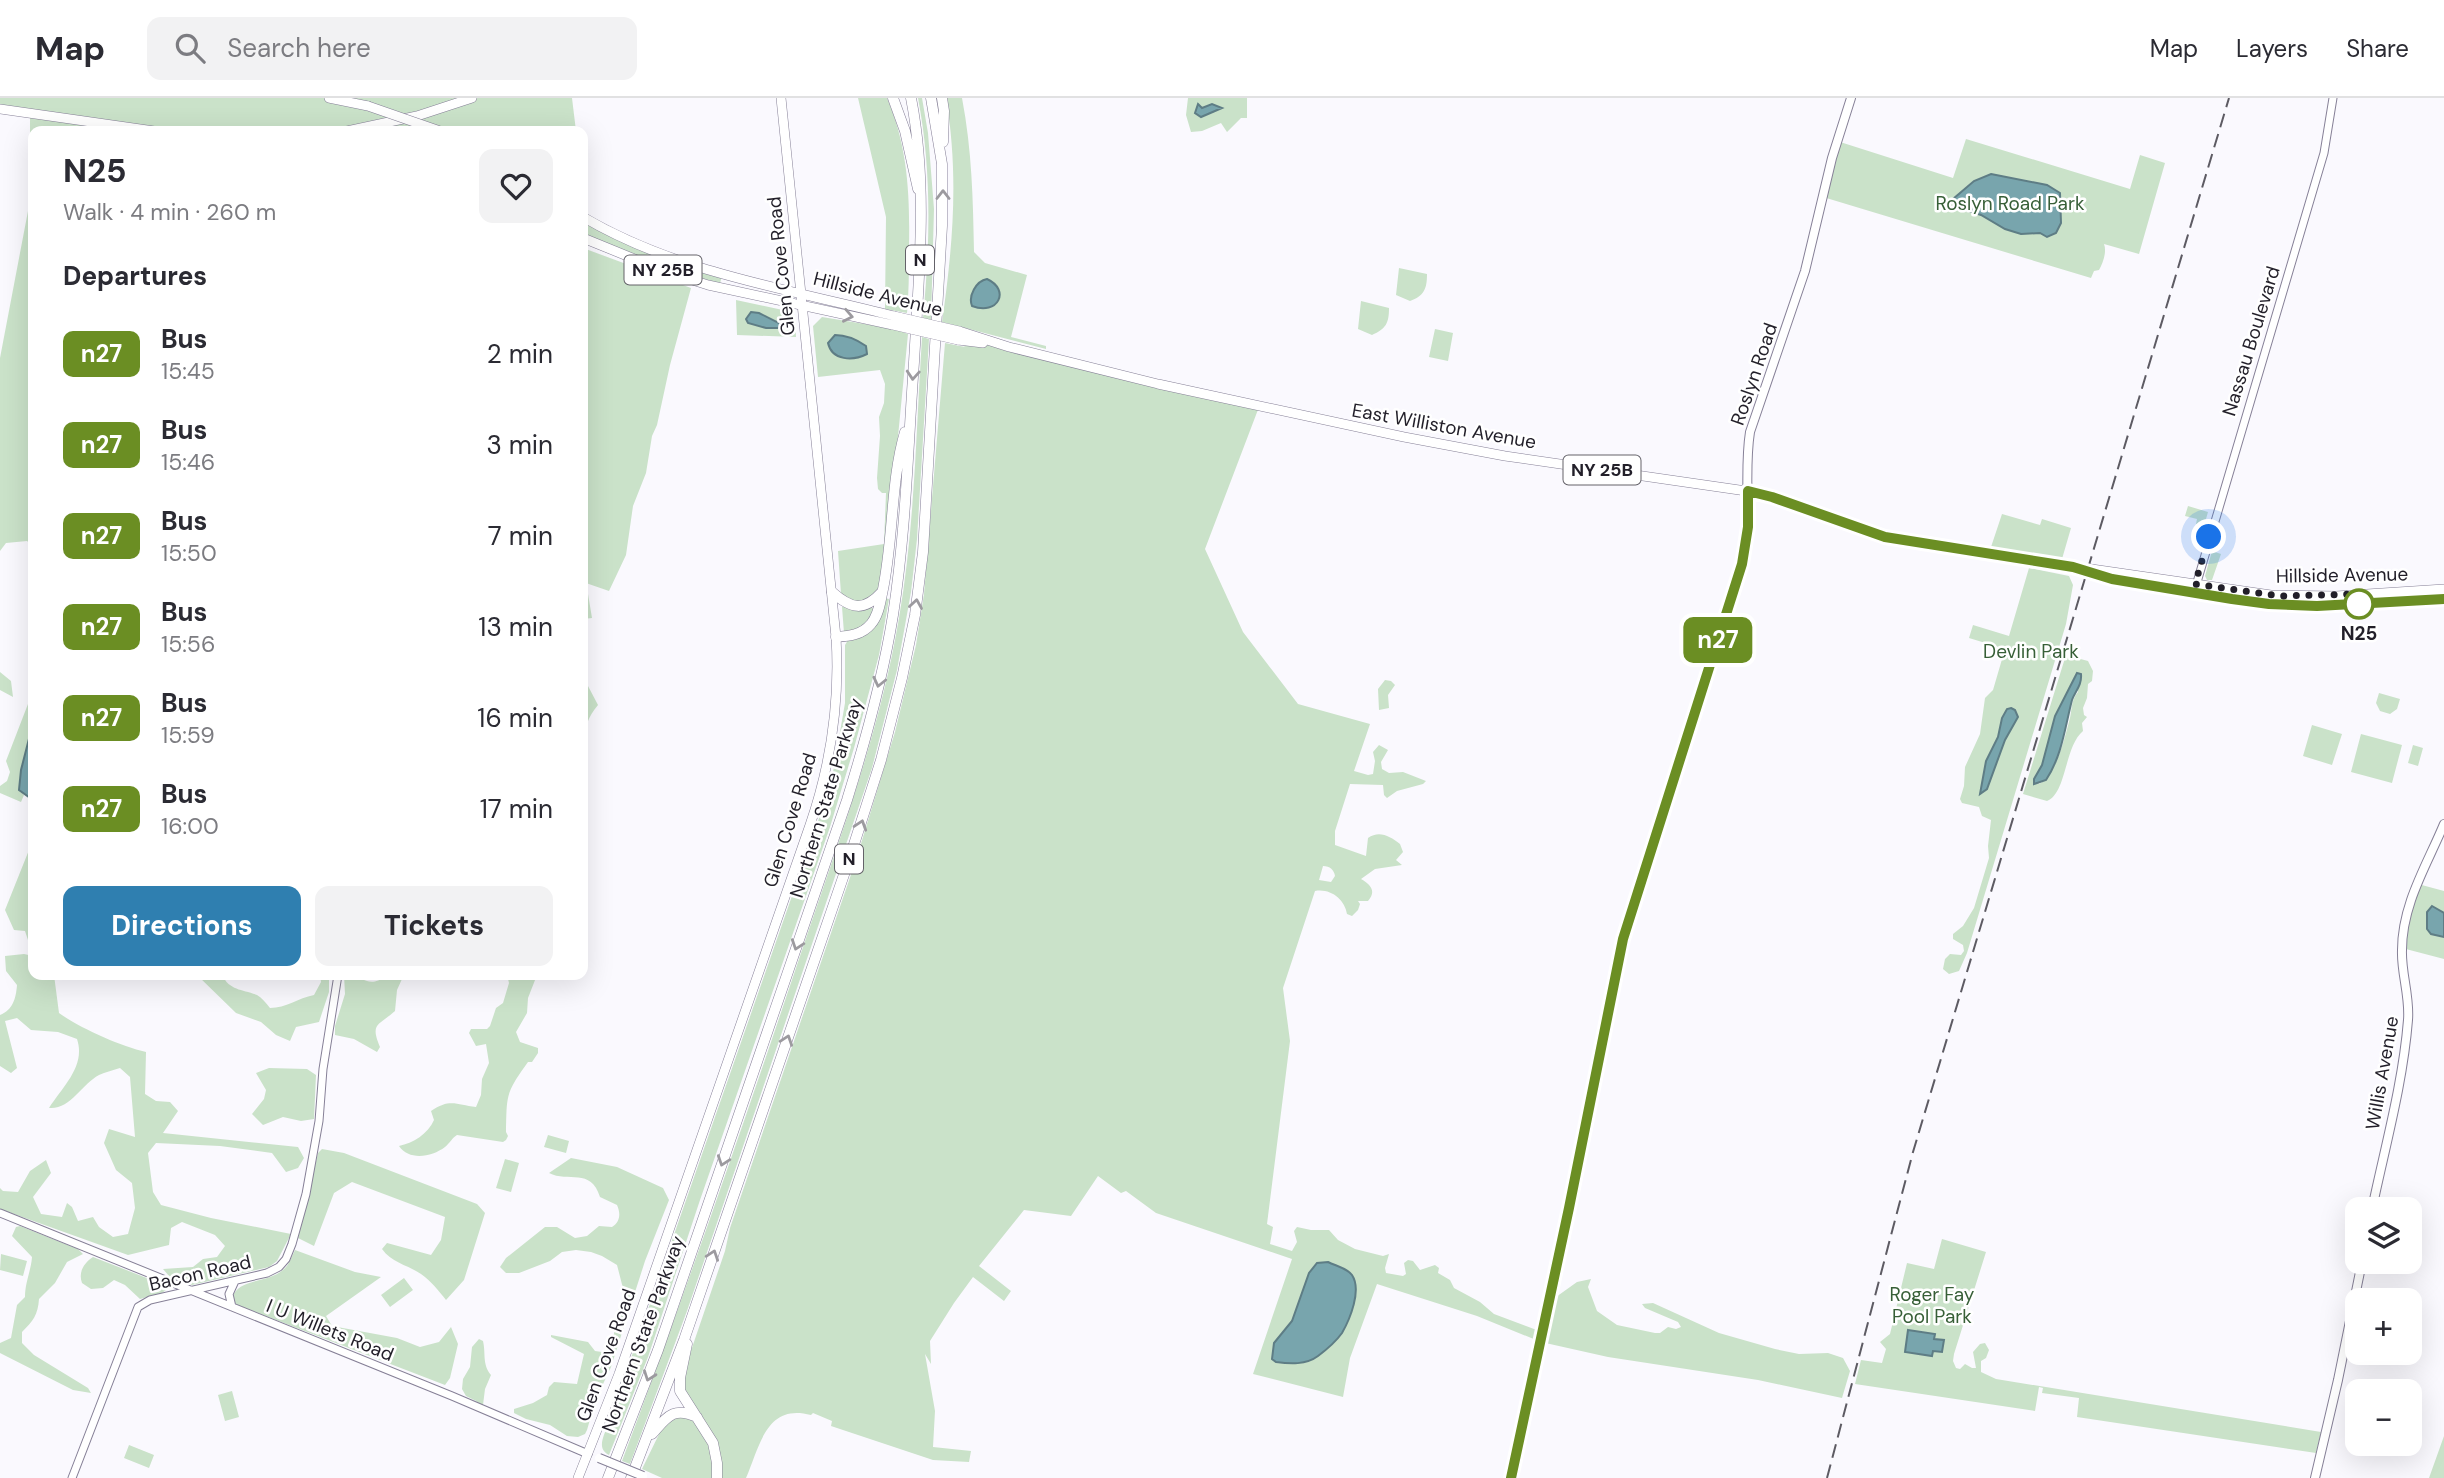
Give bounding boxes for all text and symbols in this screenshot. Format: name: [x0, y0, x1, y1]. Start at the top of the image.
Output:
search box: [147, 17, 637, 80]
text: Map: [35, 27, 105, 70]
icon: search: [171, 29, 209, 67]
text: Search here: [227, 31, 371, 65]
text: Map: [2150, 33, 2198, 64]
text: Layers: [2236, 33, 2308, 64]
text: Share: [2346, 33, 2409, 64]
text: N25: [63, 149, 127, 192]
button: heart: [479, 149, 553, 223]
one-way arrow: [935, 189, 951, 199]
park label: Roslyn Road Park: [1935, 191, 2085, 216]
street label: Glen Cove Road: [761, 195, 801, 337]
text: Walk · 4 min · 260 m: [63, 197, 276, 227]
road number: N: [906, 246, 934, 274]
road number: NY 25B: [624, 256, 702, 285]
text: Departures: [63, 259, 207, 293]
street label: Nassau Boulevard: [2216, 263, 2286, 419]
street label: Hillside Avenue: [811, 266, 945, 322]
one-way arrow: [842, 307, 854, 322]
street label: Roslyn Road: [1725, 320, 1783, 428]
text: Bus: [161, 322, 207, 356]
text: 2 min: [487, 337, 553, 371]
text: n27: [81, 338, 122, 369]
text: 15:45: [161, 356, 215, 386]
one-way arrow: [906, 370, 921, 381]
street label: East Williston Avenue: [1350, 397, 1538, 455]
text: Bus: [161, 413, 207, 447]
text: 3 min: [486, 428, 553, 462]
text: n27: [81, 429, 122, 460]
text: 15:46: [161, 447, 215, 477]
road number: NY 25B: [1564, 456, 1640, 484]
text: Bus: [161, 504, 207, 538]
text: 7 min: [488, 519, 553, 553]
your location: [2191, 519, 2226, 554]
text: n27: [81, 520, 122, 551]
text: 15:50: [161, 538, 217, 568]
street label: Hillside Avenue: [2276, 561, 2408, 589]
marker: N25: [2344, 589, 2374, 619]
text: Bus: [161, 595, 207, 629]
one-way arrow: [908, 598, 923, 610]
text: 13 min: [478, 610, 553, 644]
text: n27: [81, 611, 122, 642]
line badge: n27: [1678, 617, 1758, 663]
place label: N25: [2341, 621, 2377, 646]
text: n27: [1697, 624, 1739, 655]
text: 15:56: [161, 629, 215, 659]
park label: Devlin Park: [1983, 639, 2079, 664]
one-way arrow: [873, 676, 888, 688]
text: Bus: [161, 686, 207, 720]
street label: Northern State Parkway: [785, 695, 867, 901]
text: 16 min: [477, 701, 553, 735]
text: n27: [81, 702, 122, 733]
text: 15:59: [161, 720, 215, 750]
street label: Glen Cove Road: [758, 750, 822, 890]
text: Bus: [161, 777, 207, 811]
text: 17 min: [480, 792, 553, 826]
text: n27: [81, 793, 122, 824]
text: 16:00: [161, 811, 219, 841]
one-way arrow: [853, 819, 867, 831]
road number: N: [835, 844, 863, 874]
button: Directions: [63, 886, 301, 966]
button: Tickets: [315, 886, 553, 966]
one-way arrow: [791, 939, 805, 951]
street label: Willis Avenue: [2360, 1014, 2404, 1132]
one-way arrow: [779, 1034, 793, 1046]
one-way arrow: [717, 1154, 731, 1166]
map controls: [2345, 1197, 2422, 1456]
button: layers: [2345, 1197, 2422, 1274]
street label: Northern State Parkway: [596, 1232, 690, 1436]
street label: Bacon Road: [146, 1249, 254, 1297]
one-way arrow: [705, 1249, 719, 1262]
park label: Roger Fay Pool Park: [1890, 1282, 1975, 1329]
street label: Glen Cove Road: [570, 1285, 642, 1425]
button: +: [2345, 1288, 2422, 1365]
street label: I U Willets Road: [263, 1293, 397, 1367]
one-way arrow: [643, 1369, 657, 1381]
button: −: [2345, 1379, 2422, 1456]

